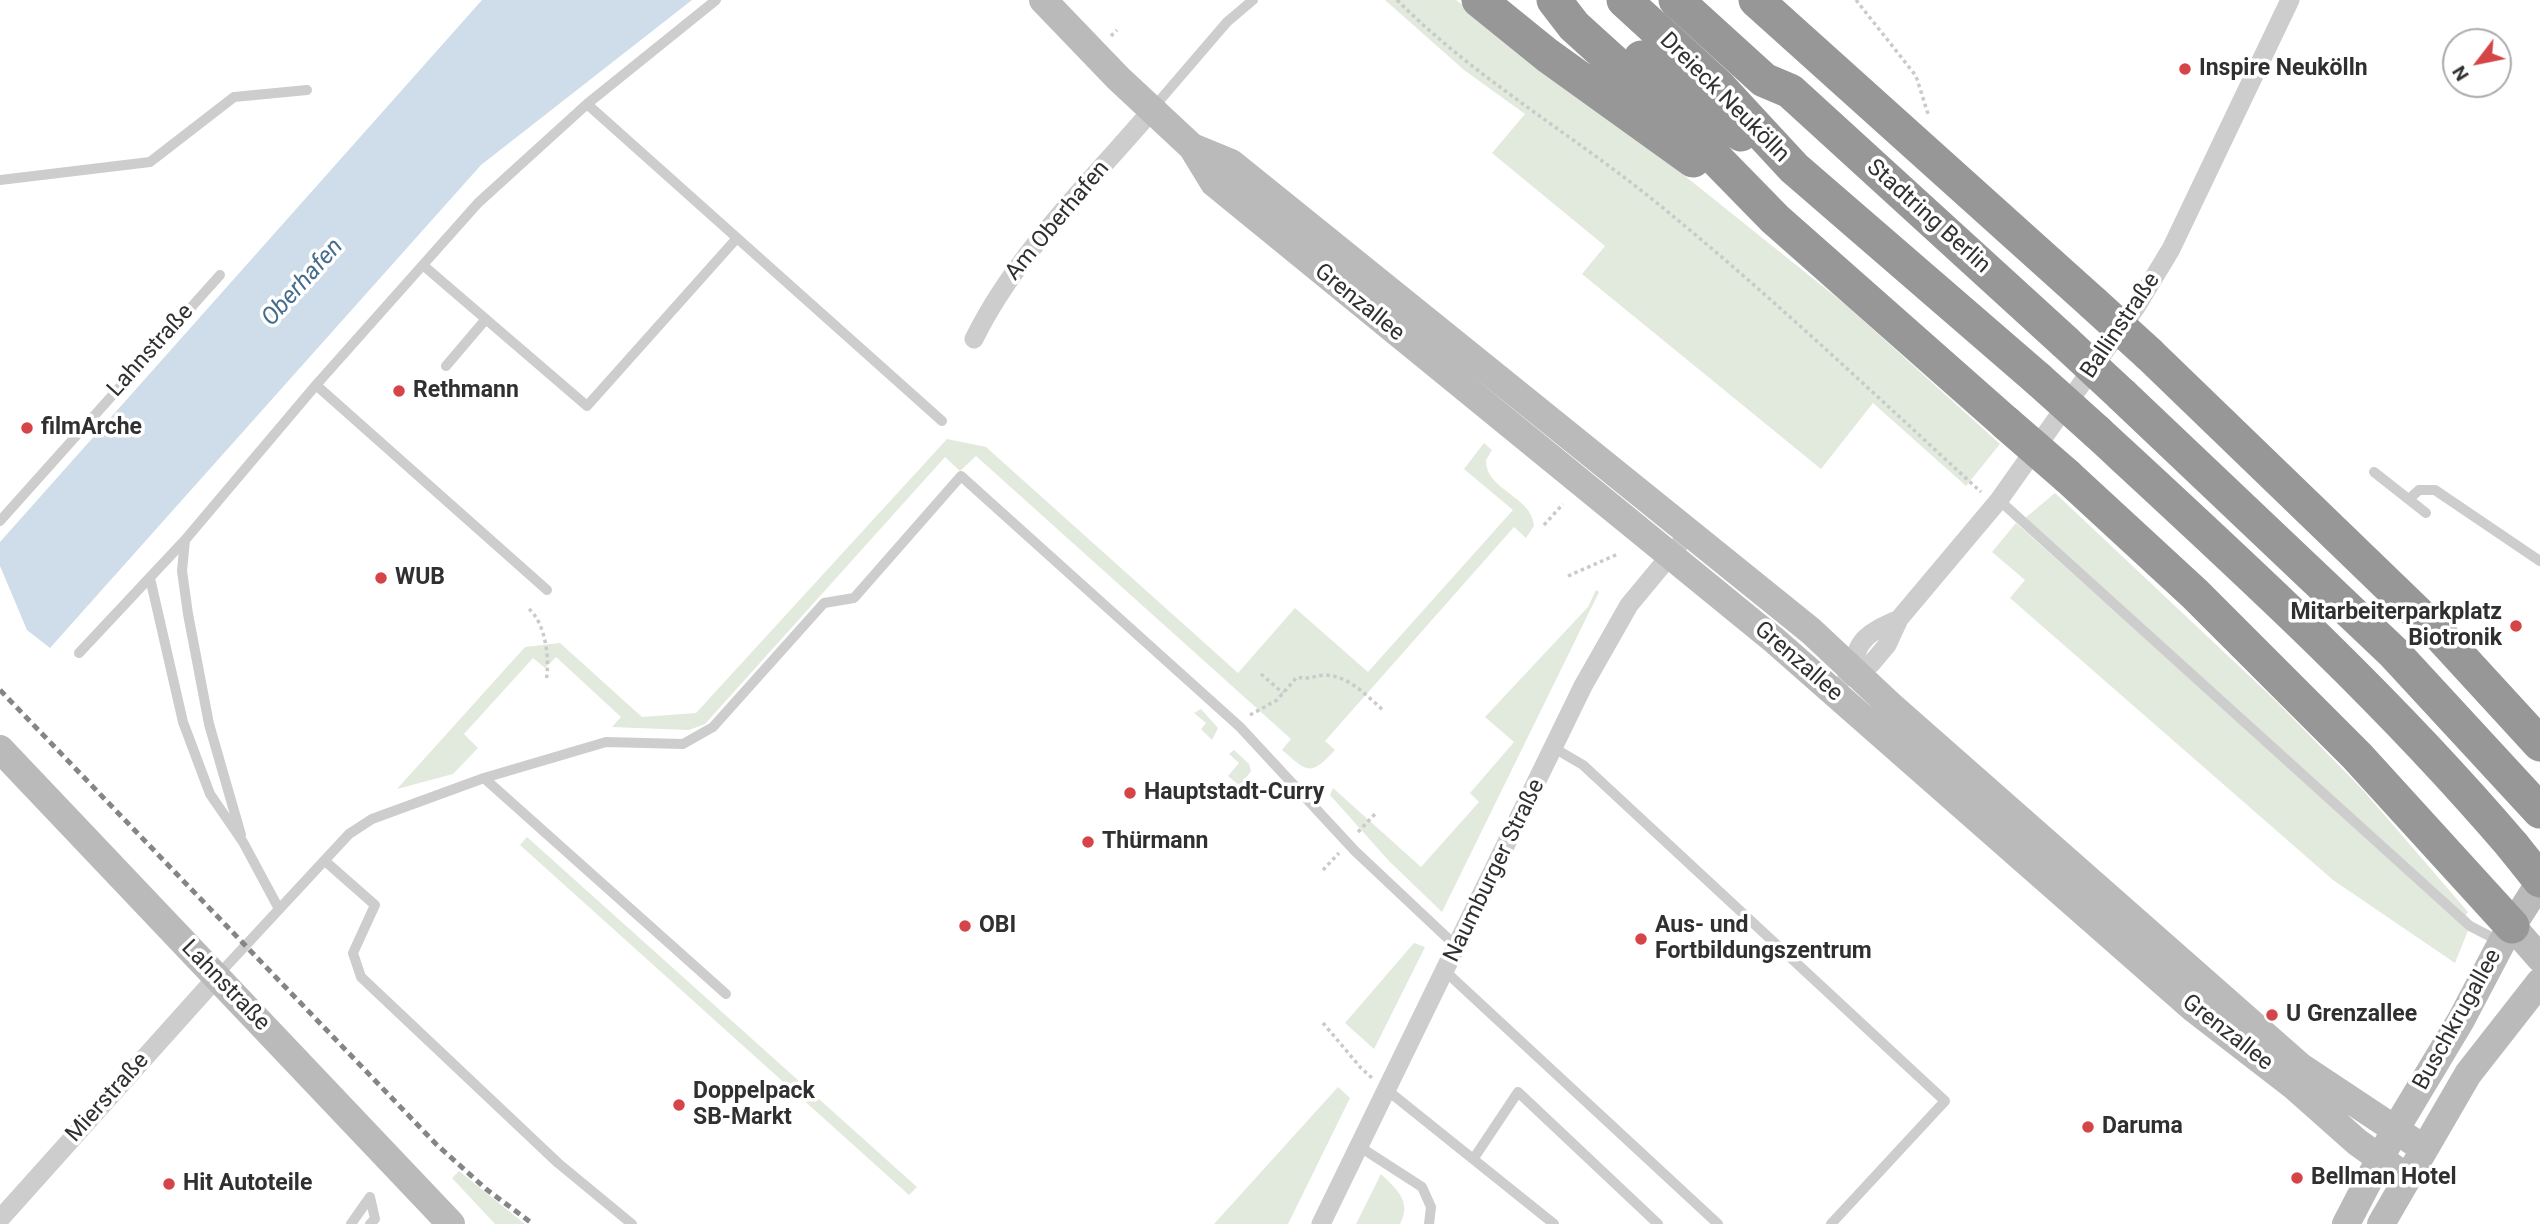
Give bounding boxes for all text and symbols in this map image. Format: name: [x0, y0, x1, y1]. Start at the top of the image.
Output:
street label: Dreieck Neukölln: [1653, 27, 1795, 169]
north arrow: [2442, 28, 2512, 98]
place label: Inspire Neukölln: [2199, 55, 2368, 83]
marker: Inspire Neukölln: [2177, 61, 2193, 77]
text: N: [2447, 62, 2474, 85]
street label: Stadtring Berlin: [1860, 154, 1996, 280]
street label: Am Oberhafen: [1000, 156, 1116, 286]
water label: Oberhafen: [256, 233, 350, 333]
street label: Grenzallee: [1308, 258, 1410, 348]
street label: Ballinstraße: [2076, 268, 2166, 384]
street label: Lahnstraße: [102, 299, 200, 403]
place label: Rethmann: [413, 377, 519, 405]
marker: Rethmann: [391, 383, 407, 399]
place label: filmArche: [41, 414, 142, 442]
marker: filmArche: [19, 420, 35, 436]
place label: WUB: [395, 564, 445, 592]
marker: WUB: [373, 570, 389, 586]
place label: Mitarbeiterparkplatz Biotronik: [2290, 599, 2502, 653]
street label: Grenzallee: [1748, 616, 1848, 708]
marker: Mitarbeiterparkplatz Biotronik: [2508, 618, 2524, 634]
street label: Naumburger Straße: [1439, 775, 1551, 967]
place label: Hauptstadt-Curry: [1144, 779, 1324, 807]
marker: Hauptstadt-Curry: [1122, 785, 1138, 801]
place label: Thürmann: [1102, 828, 1208, 856]
marker: Thürmann: [1080, 834, 1096, 850]
place label: OBI: [979, 912, 1016, 940]
place label: Aus- und Fortbildungszentrum: [1655, 912, 1872, 966]
marker: OBI: [957, 918, 973, 934]
marker: Aus- und Fortbildungszentrum: [1633, 931, 1649, 947]
street label: Lahnstraße: [175, 935, 275, 1037]
street label: Buschkrugallee: [2408, 945, 2508, 1095]
street label: Grenzallee: [2176, 989, 2278, 1077]
place label: U Grenzallee: [2286, 1001, 2417, 1029]
marker: U Grenzallee: [2264, 1007, 2280, 1023]
street label: Mierstraße: [61, 1048, 155, 1148]
place label: Doppelpack SB-Markt: [693, 1078, 815, 1132]
marker: Doppelpack SB-Markt: [671, 1097, 687, 1113]
place label: Daruma: [2102, 1113, 2183, 1141]
marker: Daruma: [2080, 1119, 2096, 1135]
place label: Bellman Hotel: [2311, 1164, 2457, 1192]
place label: Hit Autoteile: [183, 1170, 312, 1198]
marker: Bellman Hotel: [2289, 1170, 2305, 1186]
marker: Hit Autoteile: [161, 1176, 177, 1192]

